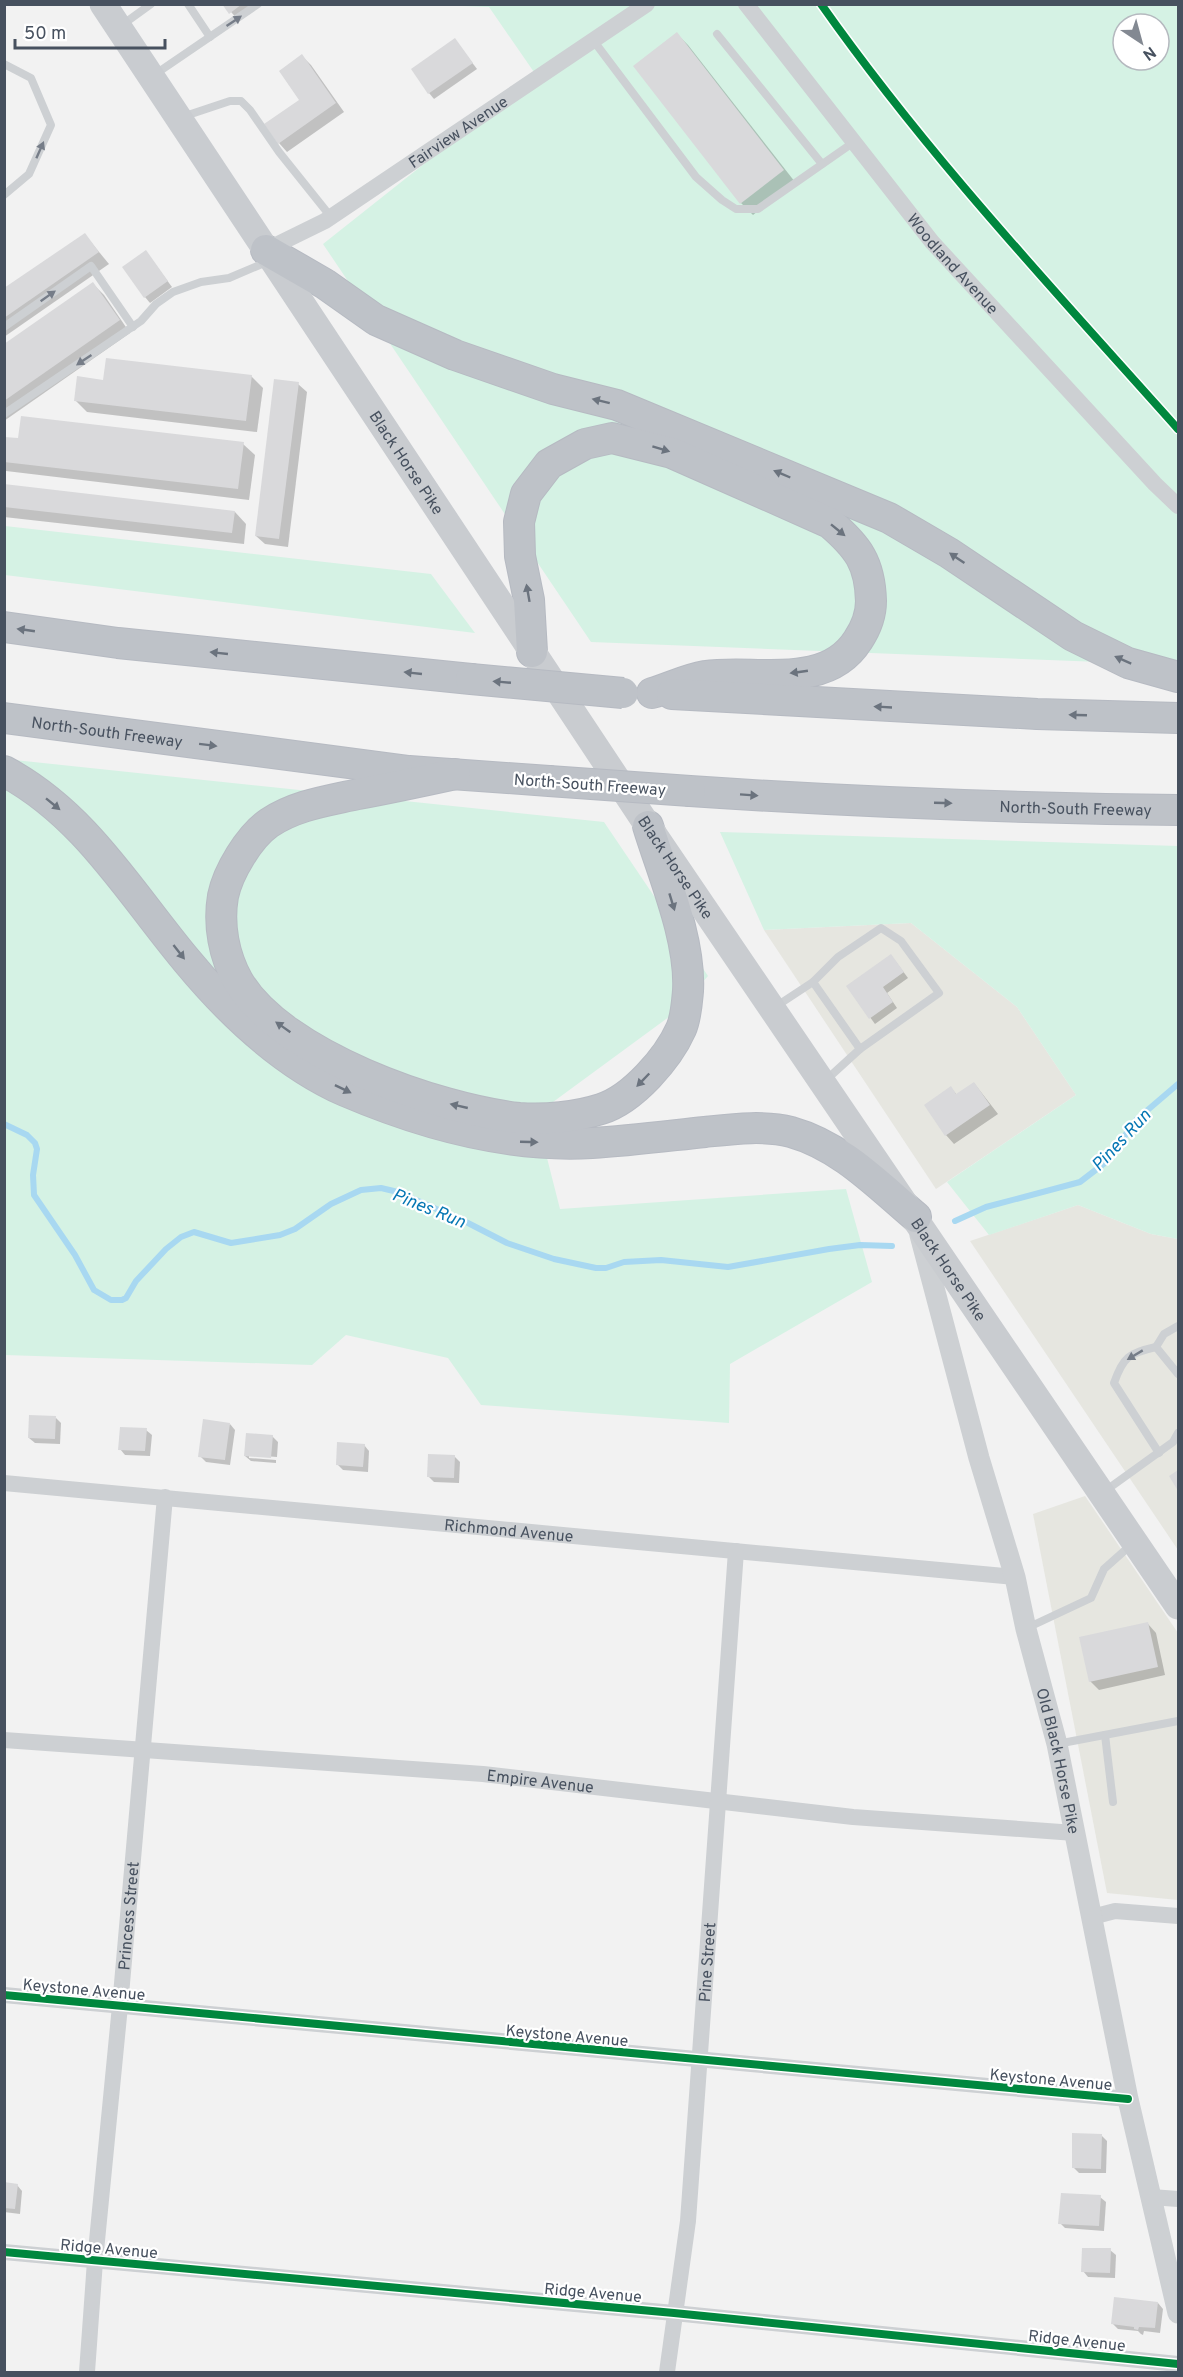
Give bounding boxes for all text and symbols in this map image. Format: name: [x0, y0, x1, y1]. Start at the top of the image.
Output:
scale bar: [15, 12, 165, 50]
north arrow: [1111, 12, 1171, 72]
one-way arrow: [226, 15, 242, 27]
text: 50 m: [24, 23, 66, 46]
text: N: [1138, 41, 1159, 64]
street label: Fairview Avenue: [406, 93, 512, 174]
one-way arrow: [35, 141, 45, 159]
street label: Woodland Avenue: [901, 210, 1002, 319]
one-way arrow: [40, 291, 55, 303]
one-way arrow: [76, 354, 93, 365]
one-way arrow: [592, 396, 610, 405]
street label: Black Horse Pike: [364, 408, 447, 519]
one-way arrow: [652, 445, 670, 454]
one-way arrow: [772, 469, 790, 479]
one-way arrow: [830, 523, 846, 536]
one-way arrow: [949, 553, 965, 564]
one-way arrow: [523, 584, 532, 603]
one-way arrow: [16, 625, 35, 634]
one-way arrow: [210, 648, 229, 658]
one-way arrow: [1113, 655, 1131, 665]
one-way arrow: [404, 668, 423, 678]
one-way arrow: [789, 668, 808, 677]
one-way arrow: [492, 677, 511, 687]
one-way arrow: [874, 702, 893, 711]
one-way arrow: [1069, 710, 1088, 720]
street label: North-South Freeway: [30, 714, 184, 753]
one-way arrow: [199, 741, 218, 750]
street label: North-South Freeway: [513, 771, 667, 801]
one-way arrow: [739, 790, 758, 800]
one-way arrow: [45, 797, 61, 810]
street label: North-South Freeway: [999, 798, 1152, 822]
one-way arrow: [934, 799, 953, 808]
street label: Black Horse Pike: [632, 813, 716, 924]
one-way arrow: [667, 893, 677, 911]
one-way arrow: [173, 944, 185, 959]
one-way arrow: [275, 1021, 291, 1033]
one-way arrow: [636, 1073, 650, 1088]
one-way arrow: [334, 1085, 351, 1094]
one-way arrow: [450, 1100, 469, 1110]
water label: Pines Run: [1087, 1105, 1157, 1177]
one-way arrow: [520, 1137, 539, 1146]
water label: Pines Run: [388, 1184, 469, 1235]
street label: Black Horse Pike: [905, 1215, 990, 1326]
one-way arrow: [1126, 1350, 1143, 1360]
street label: Richmond Avenue: [443, 1516, 574, 1548]
street label: Old Black Horse Pike: [1030, 1686, 1083, 1836]
street label: Empire Avenue: [486, 1767, 595, 1799]
street label: Princess Street: [115, 1861, 145, 1971]
street label: Pine Street: [696, 1922, 721, 2003]
street label: Keystone Avenue: [22, 1976, 146, 2006]
street label: Keystone Avenue: [505, 2022, 629, 2052]
street label: Keystone Avenue: [989, 2066, 1113, 2096]
street label: Ridge Avenue: [59, 2236, 158, 2264]
street label: Ridge Avenue: [543, 2280, 642, 2308]
street label: Ridge Avenue: [1027, 2327, 1126, 2357]

